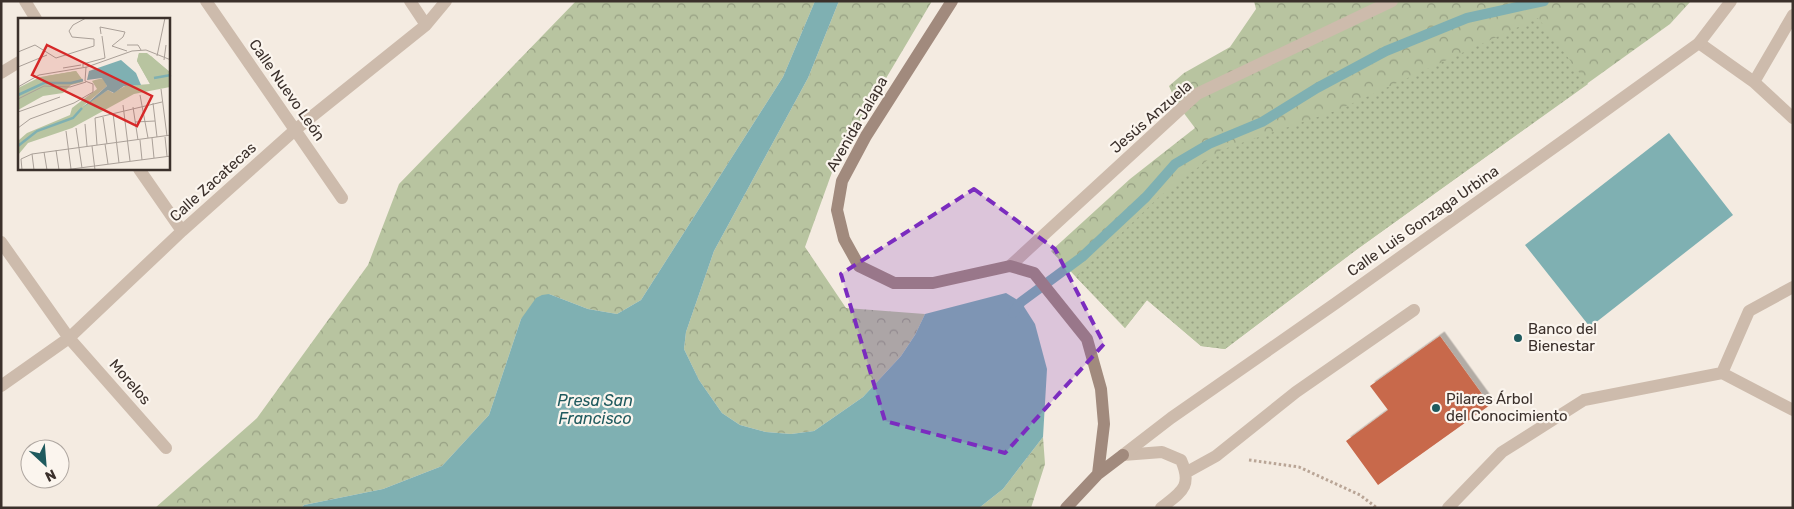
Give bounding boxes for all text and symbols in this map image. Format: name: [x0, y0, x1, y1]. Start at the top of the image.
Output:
inset map: [18, 18, 170, 170]
street label: Calle Nuevo León: [245, 36, 329, 144]
street label: Avenida Jalapa: [823, 73, 891, 175]
street label: Jesús Anzuela: [1107, 77, 1195, 157]
street label: Calle Zacatecas: [166, 138, 260, 225]
street label: Calle Luis Gonzaga Urbina: [1344, 162, 1502, 280]
place label: Banco del Bienestar: [1528, 320, 1597, 355]
marker: Banco del Bienestar: [1512, 332, 1524, 344]
street label: Morelos: [105, 356, 155, 409]
place label: Pilares Árbol del Conocimiento: [1446, 390, 1568, 425]
water label: Presa San Francisco: [557, 391, 633, 428]
marker: Pilares Árbol del Conocimiento: [1430, 402, 1442, 414]
north arrow: [20, 439, 70, 489]
text: N: [42, 465, 59, 485]

